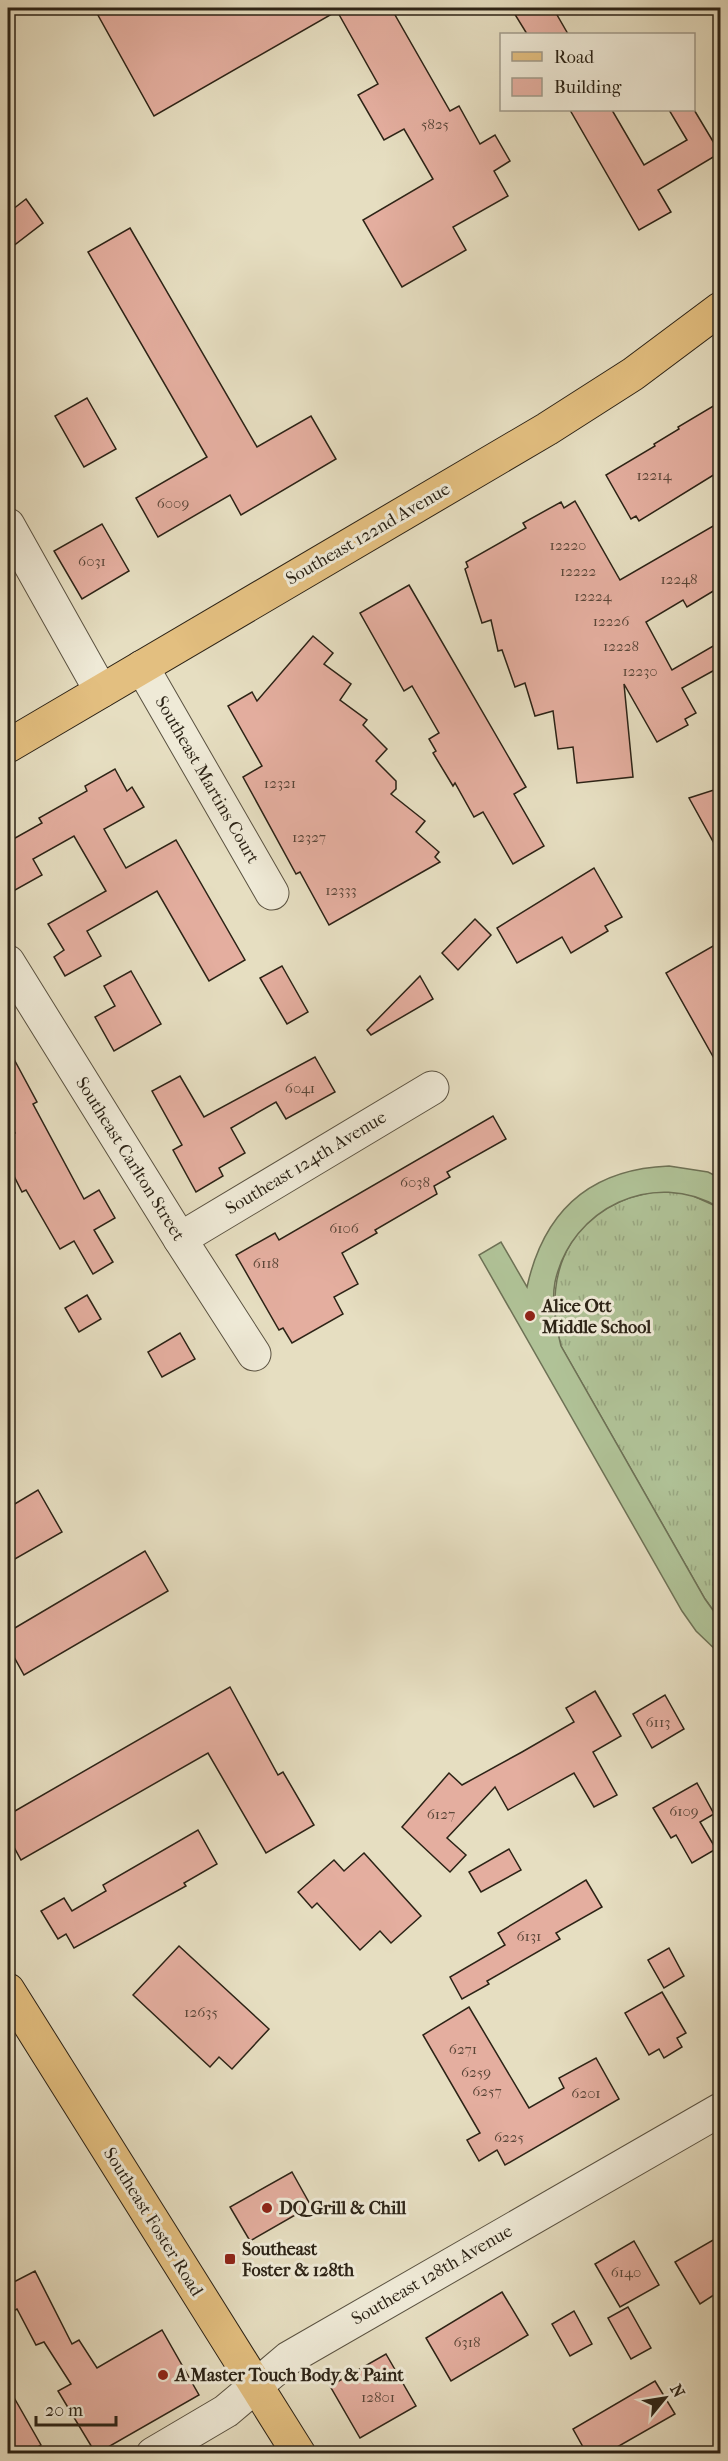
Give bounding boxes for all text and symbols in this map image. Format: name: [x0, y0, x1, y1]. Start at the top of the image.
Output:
legend: [500, 33, 695, 111]
text: Road: [554, 47, 594, 68]
text: Building: [554, 77, 622, 98]
house number: 5825: [421, 115, 449, 133]
house number: 12214: [637, 466, 673, 484]
street label: Southeast 122nd Avenue: [282, 478, 454, 590]
house number: 6009: [157, 494, 189, 512]
house number: 12220: [550, 536, 586, 554]
house number: 6031: [78, 552, 106, 570]
house number: 12222: [560, 562, 596, 580]
house number: 12248: [660, 570, 698, 588]
house number: 12224: [574, 587, 613, 605]
house number: 12226: [593, 612, 630, 630]
house number: 12228: [603, 637, 639, 655]
house number: 12230: [622, 662, 658, 680]
street label: Southeast Martins Court: [150, 693, 264, 868]
house number: 12321: [264, 774, 296, 792]
house number: 12327: [292, 828, 326, 846]
house number: 12333: [325, 881, 357, 899]
street label: Southeast Carlton Street: [71, 1073, 189, 1245]
house number: 6041: [285, 1079, 315, 1097]
street label: Southeast 124th Avenue: [222, 1107, 390, 1219]
house number: 6038: [400, 1173, 430, 1191]
house number: 6106: [329, 1219, 360, 1237]
house number: 6118: [253, 1254, 279, 1272]
place label: Alice Ott Middle School: [541, 1296, 652, 1338]
marker: Alice Ott Middle School: [523, 1309, 537, 1323]
house number: 6113: [646, 1713, 670, 1731]
house number: 6109: [669, 1802, 699, 1820]
house number: 6127: [427, 1805, 455, 1823]
house number: 6131: [517, 1927, 541, 1945]
house number: 12635: [184, 2003, 218, 2021]
house number: 6271: [449, 2040, 477, 2058]
house number: 6259: [461, 2063, 491, 2081]
house number: 6257: [472, 2082, 502, 2100]
house number: 6201: [571, 2084, 601, 2102]
house number: 6225: [494, 2128, 524, 2146]
street label: Southeast Foster Road: [99, 2144, 207, 2300]
place label: DQ Grill & Chill: [279, 2198, 407, 2219]
marker: DQ Grill & Chill: [260, 2201, 274, 2215]
street label: Southeast 128th Avenue: [348, 2220, 516, 2330]
place label: Southeast Foster & 128th: [241, 2239, 355, 2281]
marker: Southeast Foster & 128th: [223, 2252, 237, 2266]
house number: 6140: [611, 2263, 641, 2281]
house number: 6318: [453, 2333, 481, 2351]
place label: A Master Touch Body & Paint: [174, 2365, 404, 2386]
marker: A Master Touch Body & Paint: [156, 2368, 170, 2382]
north arrow: [635, 2368, 695, 2428]
text: N: [666, 2381, 689, 2402]
house number: 12801: [361, 2388, 395, 2406]
scale bar: [36, 2389, 116, 2427]
text: 20 m: [45, 2400, 83, 2421]

